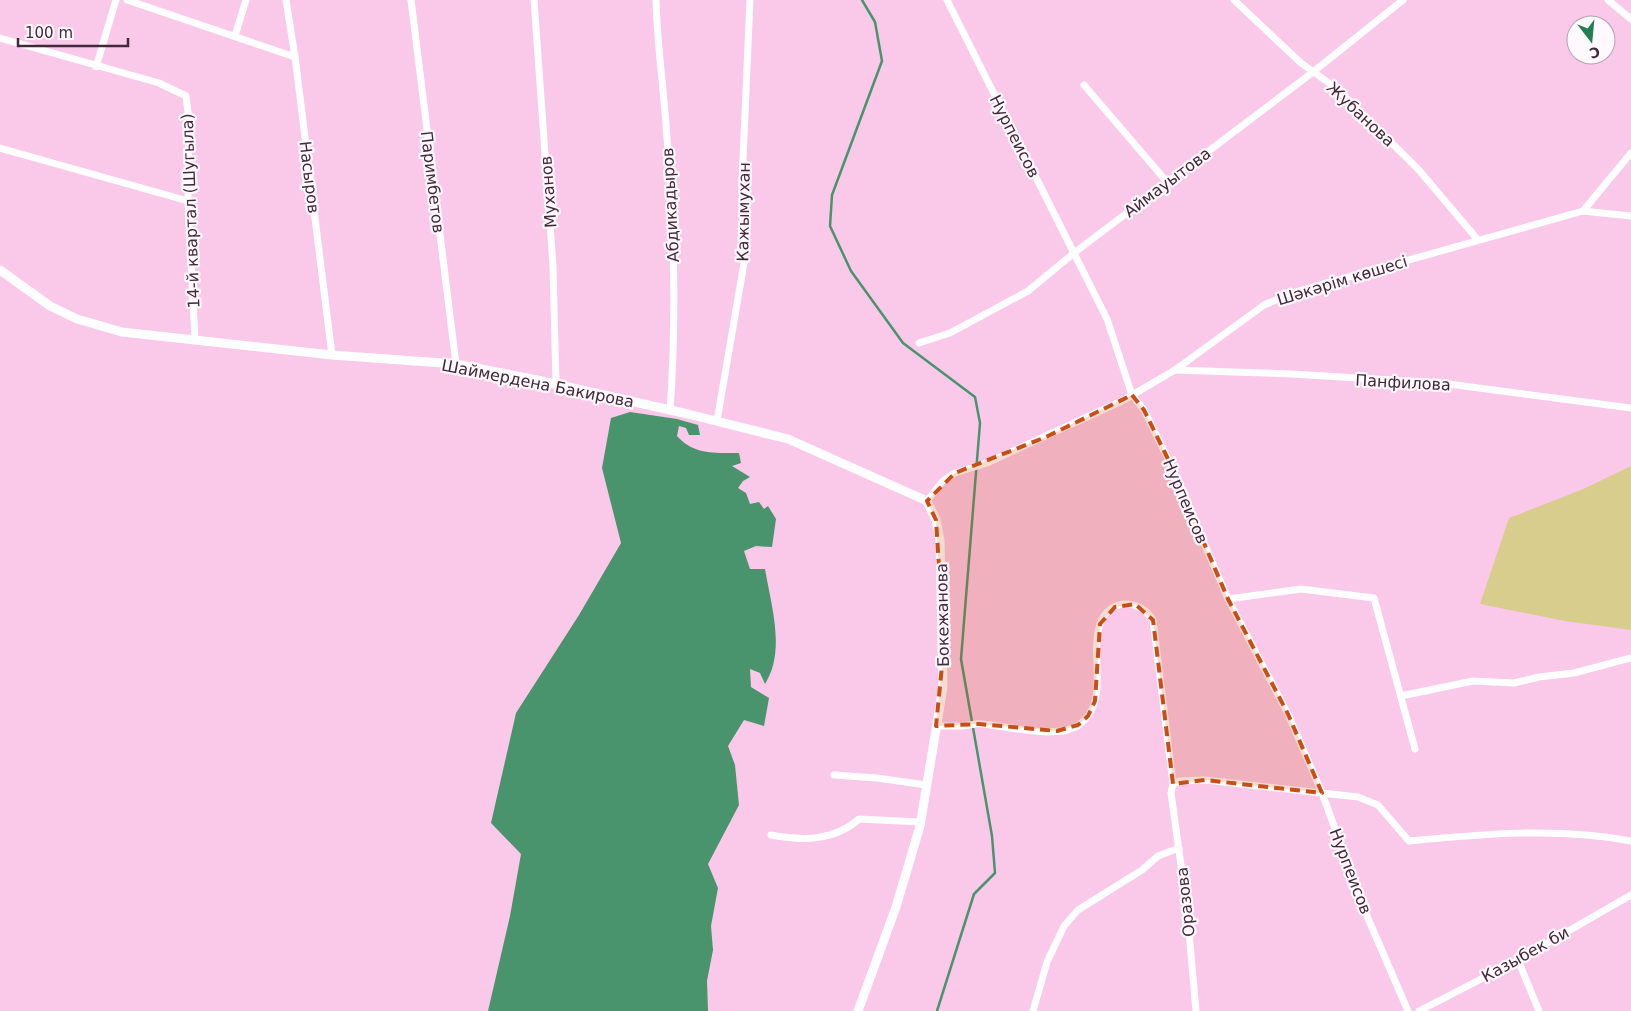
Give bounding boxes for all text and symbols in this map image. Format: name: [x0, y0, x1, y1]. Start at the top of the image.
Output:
scale bar: [18, 15, 128, 47]
north arrow: [1566, 15, 1616, 65]
text: 100 m: [25, 24, 73, 42]
text: С: [1587, 43, 1602, 62]
street label: Жубанова: [1323, 78, 1399, 151]
street label: Нурпеисов: [986, 92, 1044, 181]
street label: 14-й квартал (Шугыла): [178, 113, 203, 309]
street label: Паримбетов: [417, 130, 448, 234]
street label: Насыров: [296, 140, 323, 214]
street label: Аймауытова: [1120, 144, 1214, 221]
street label: Абдикадыров: [658, 147, 683, 263]
street label: Муханов: [537, 155, 560, 229]
street label: Кажымухан: [733, 162, 754, 262]
street label: Шәкәрім көшесі: [1275, 252, 1410, 309]
street label: Шаймердена Бакирова: [440, 355, 636, 411]
street label: Панфилова: [1355, 371, 1451, 394]
street label: Нурпеисов: [1159, 456, 1212, 547]
street label: Бокежанова: [932, 563, 953, 667]
street label: Нурпеисов: [1325, 826, 1376, 917]
street label: Оразова: [1172, 866, 1199, 938]
street label: Казыбек би: [1478, 923, 1572, 986]

